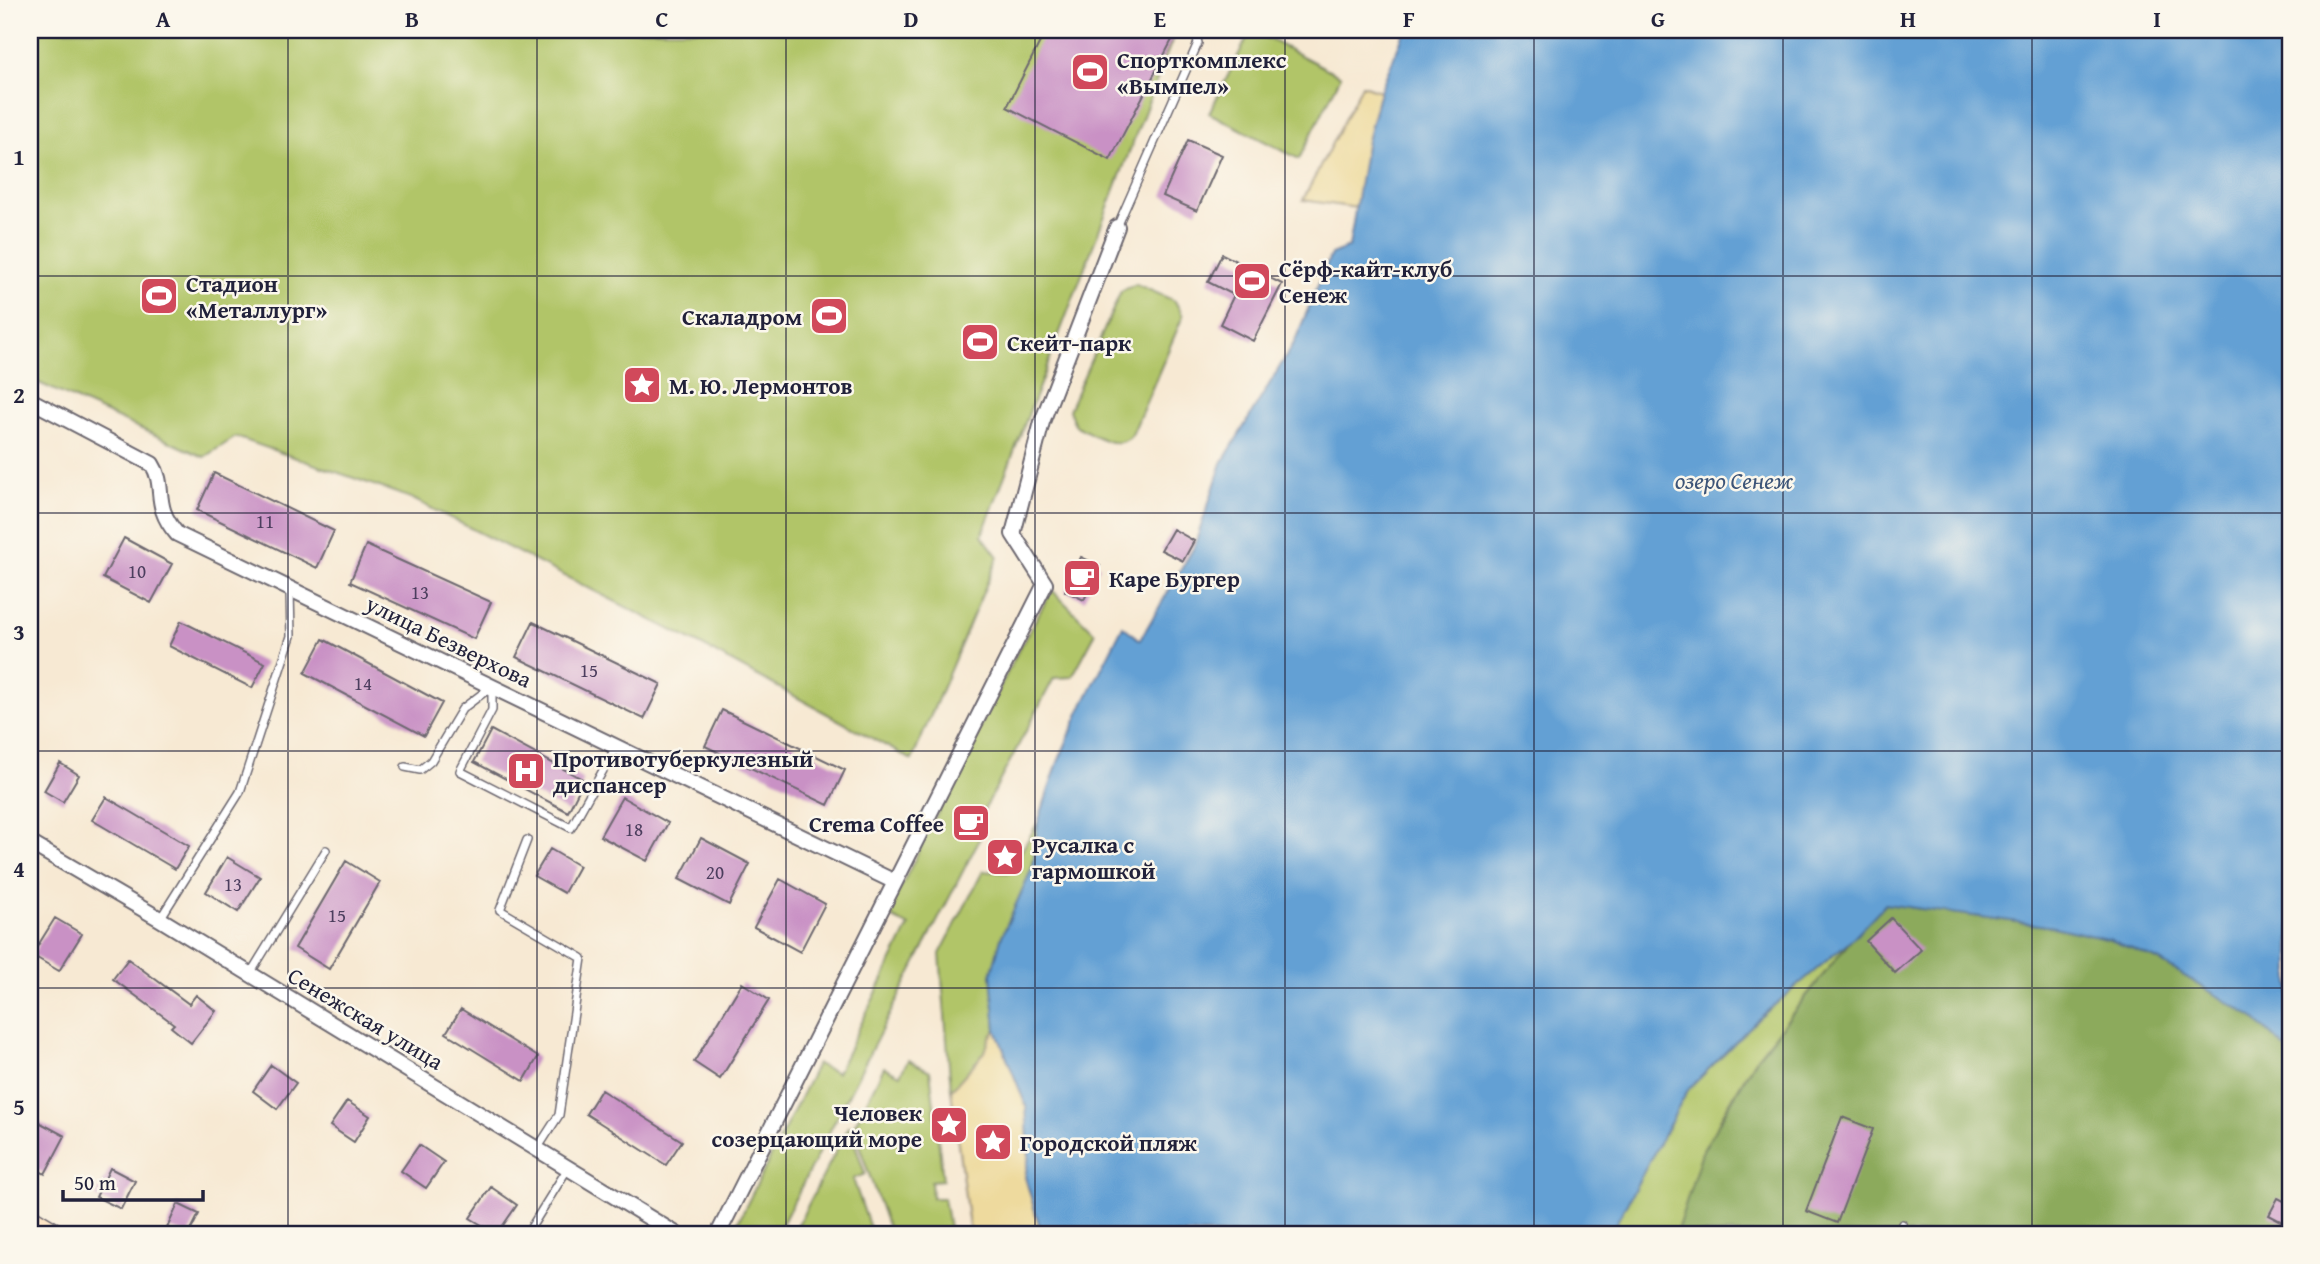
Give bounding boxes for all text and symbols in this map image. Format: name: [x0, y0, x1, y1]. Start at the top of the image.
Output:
text: A: [156, 2, 171, 35]
text: B: [405, 2, 419, 35]
text: C: [655, 2, 669, 35]
text: D: [904, 2, 919, 35]
text: E: [1154, 2, 1166, 35]
text: F: [1403, 2, 1415, 35]
text: G: [1651, 2, 1665, 35]
text: H: [1900, 2, 1916, 35]
text: I: [2153, 2, 2161, 35]
place label: Спорткомплекс «Вымпел»: [1117, 43, 1287, 102]
sports icon: Спорткомплекс «Вымпел»: [1069, 51, 1111, 93]
text: 1: [13, 140, 25, 173]
place label: Сёрф-кайт-клуб Сенеж: [1279, 252, 1452, 311]
sports icon: Сёрф-кайт-клуб Сенеж: [1231, 260, 1273, 302]
place label: Стадион «Металлург»: [186, 267, 327, 326]
sports icon: Стадион «Металлург»: [138, 275, 180, 317]
sports icon: Скаладром: [808, 295, 850, 337]
place label: Скаладром: [682, 300, 802, 333]
sports icon: Скейт-парк: [959, 321, 1001, 363]
place label: Скейт-парк: [1007, 326, 1132, 359]
place icon: М. Ю. Лермонтов: [621, 364, 663, 406]
place label: М. Ю. Лермонтов: [669, 369, 853, 402]
text: 2: [13, 378, 25, 411]
water label: озеро Сенеж: [1675, 463, 1793, 498]
house number: 11: [256, 507, 274, 535]
house number: 10: [128, 557, 146, 585]
cafe icon: Каре Бургер: [1061, 557, 1103, 599]
place label: Каре Бургер: [1109, 562, 1240, 595]
house number: 13: [411, 578, 429, 606]
street label: улица Безверхова: [360, 586, 538, 696]
text: 3: [13, 615, 25, 648]
house number: 15: [580, 656, 598, 684]
house number: 14: [354, 669, 372, 697]
place label: Противотуберкулезный диспансер: [553, 742, 814, 801]
hospital icon: Противотуберкулезный диспансер: [505, 750, 547, 792]
cafe icon: Crema Coffee: [950, 802, 992, 844]
place label: Crema Coffee: [809, 807, 944, 840]
house number: 18: [625, 815, 643, 843]
place label: Русалка с гармошкой: [1032, 828, 1155, 887]
place icon: Русалка с гармошкой: [984, 836, 1026, 878]
text: 4: [13, 852, 25, 885]
house number: 20: [706, 858, 724, 886]
house number: 13: [224, 870, 242, 898]
house number: 15: [328, 901, 346, 929]
street label: Сенежская улица: [282, 958, 450, 1078]
text: 5: [13, 1090, 25, 1123]
place label: Человек созерцающий море: [712, 1096, 923, 1155]
place icon: Человек созерцающий море: [928, 1104, 970, 1146]
place icon: Городской пляж: [972, 1121, 1014, 1163]
place label: Городской пляж: [1020, 1126, 1197, 1159]
scale bar: [63, 1159, 203, 1203]
text: 50 m: [74, 1167, 116, 1198]

